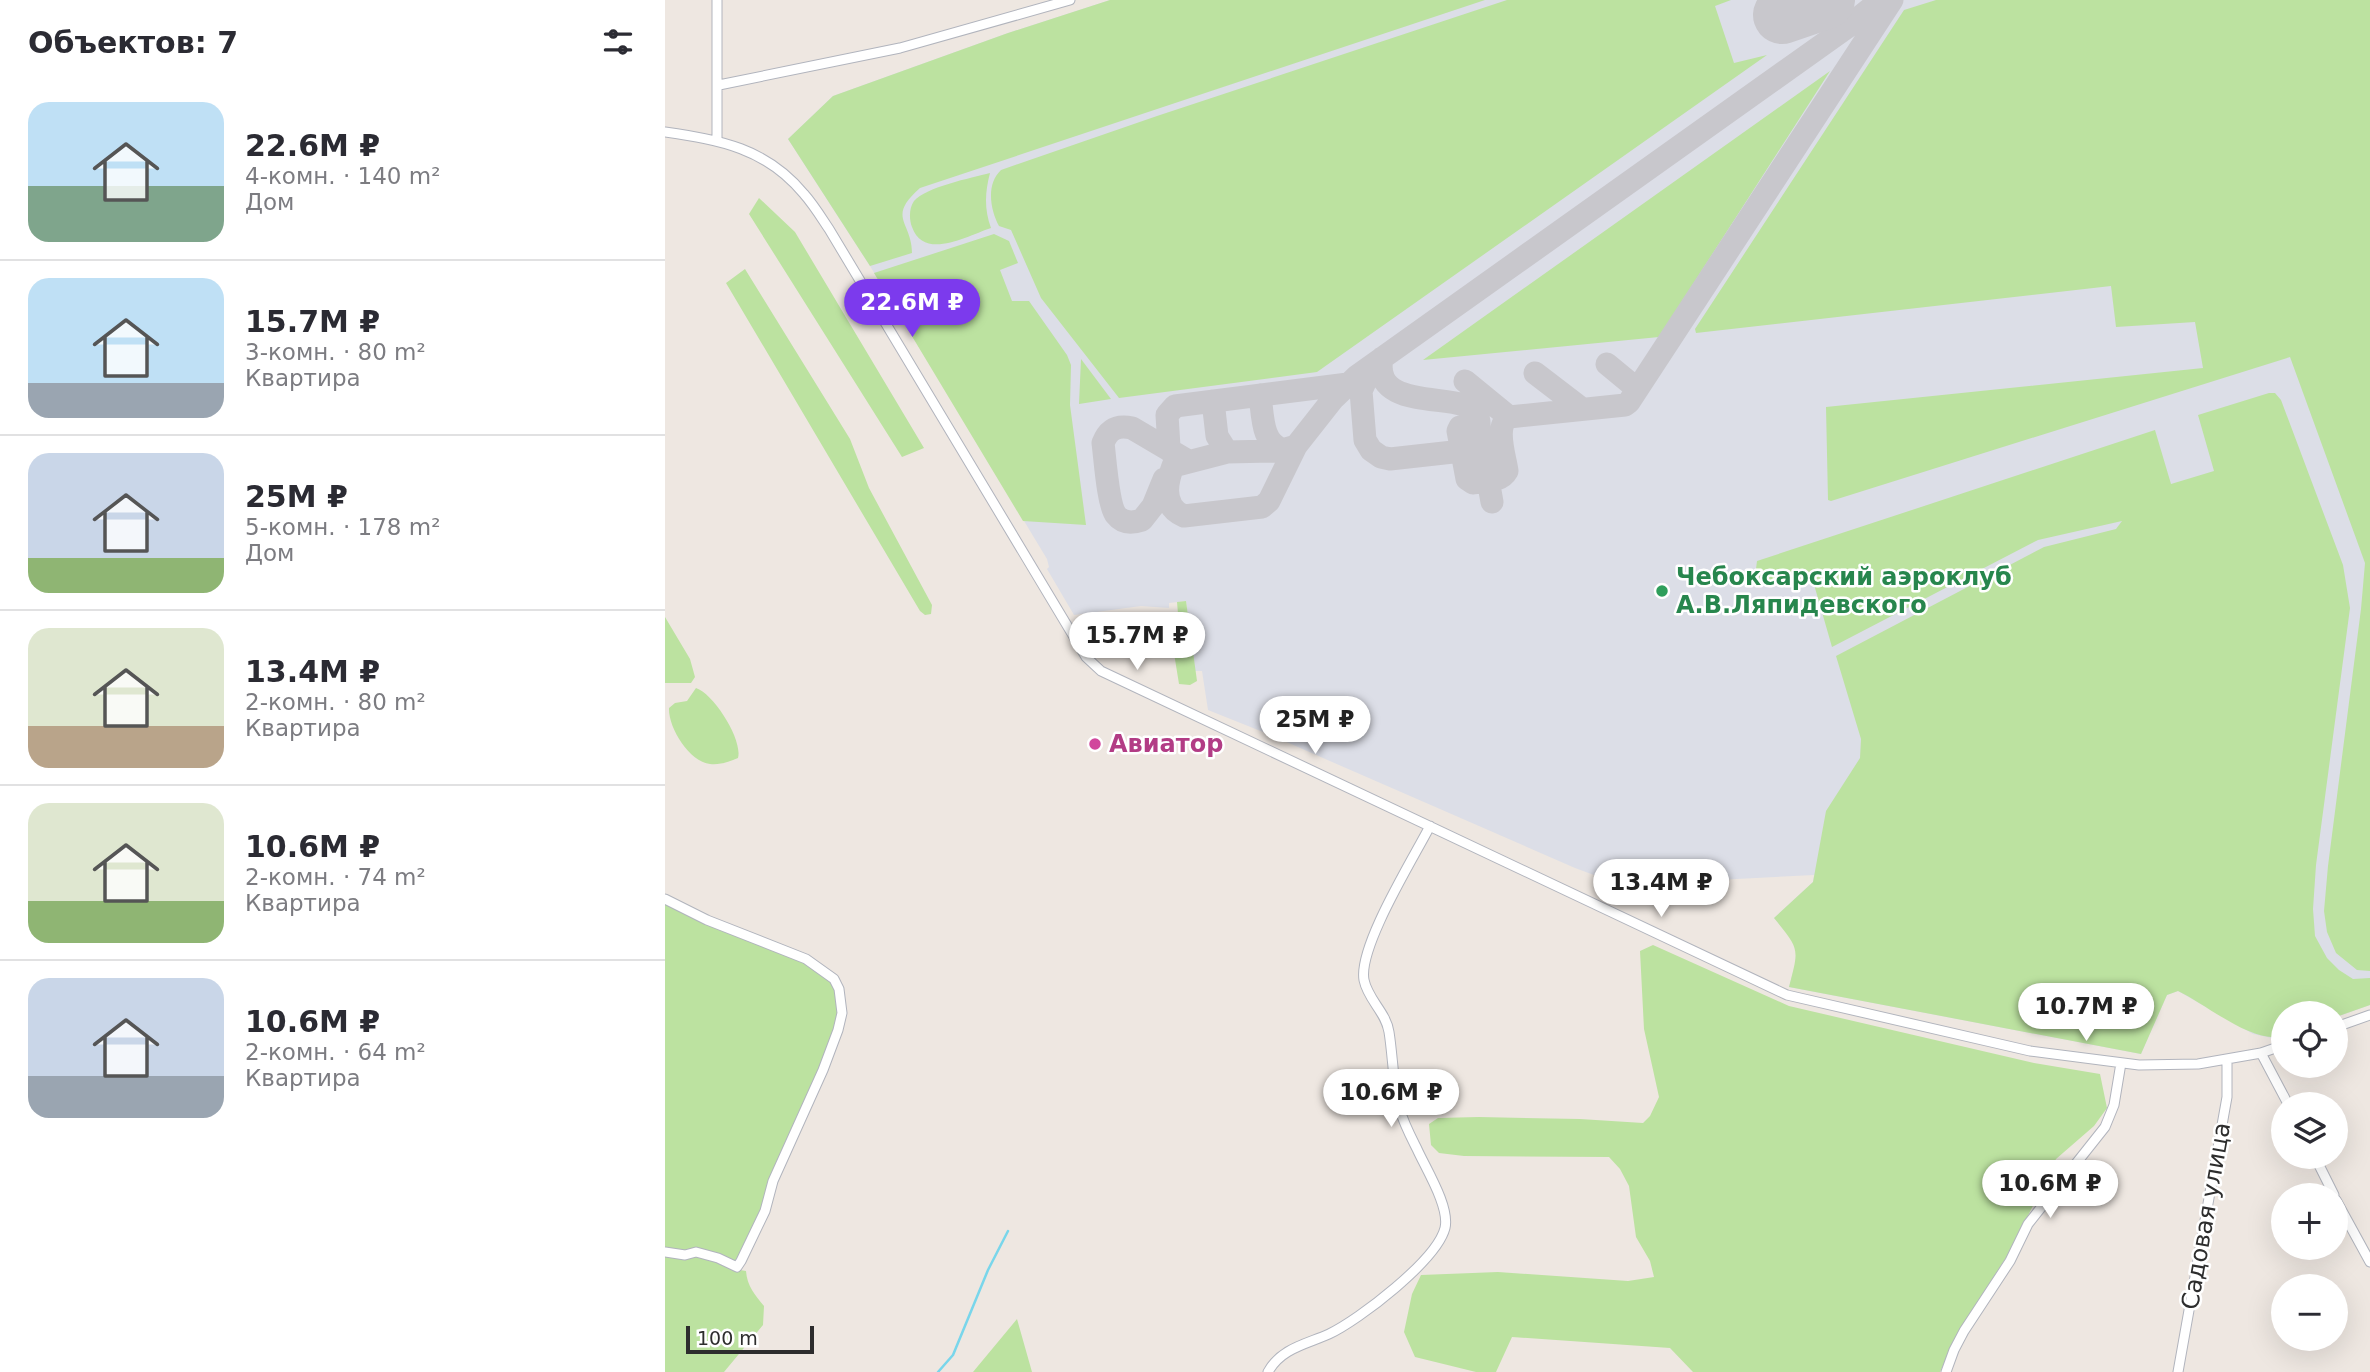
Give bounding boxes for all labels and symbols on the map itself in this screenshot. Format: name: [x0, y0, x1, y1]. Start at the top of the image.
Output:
pin: 22.6M ₽: [847, 280, 977, 339]
place label: Чебоксарский аэроклуб А.В.Ляпидевского: [1676, 563, 2012, 619]
marker: Чебоксарский аэроклуб А.В.Ляпидевского: [1654, 583, 1670, 599]
pin: 15.7M ₽: [1072, 612, 1202, 672]
pin: 25M ₽: [1266, 696, 1364, 756]
place label: Авиатор: [1109, 730, 1223, 758]
marker: Авиатор: [1087, 736, 1103, 752]
pin: 13.4M ₽: [1596, 860, 1726, 919]
pin: 10.7M ₽: [2021, 984, 2151, 1043]
pin: 10.6M ₽: [1326, 1070, 1456, 1129]
street label: Садовая улица: [2176, 1120, 2236, 1312]
pin: 10.6M ₽: [1985, 1160, 2115, 1220]
scale bar: [686, 1323, 814, 1355]

